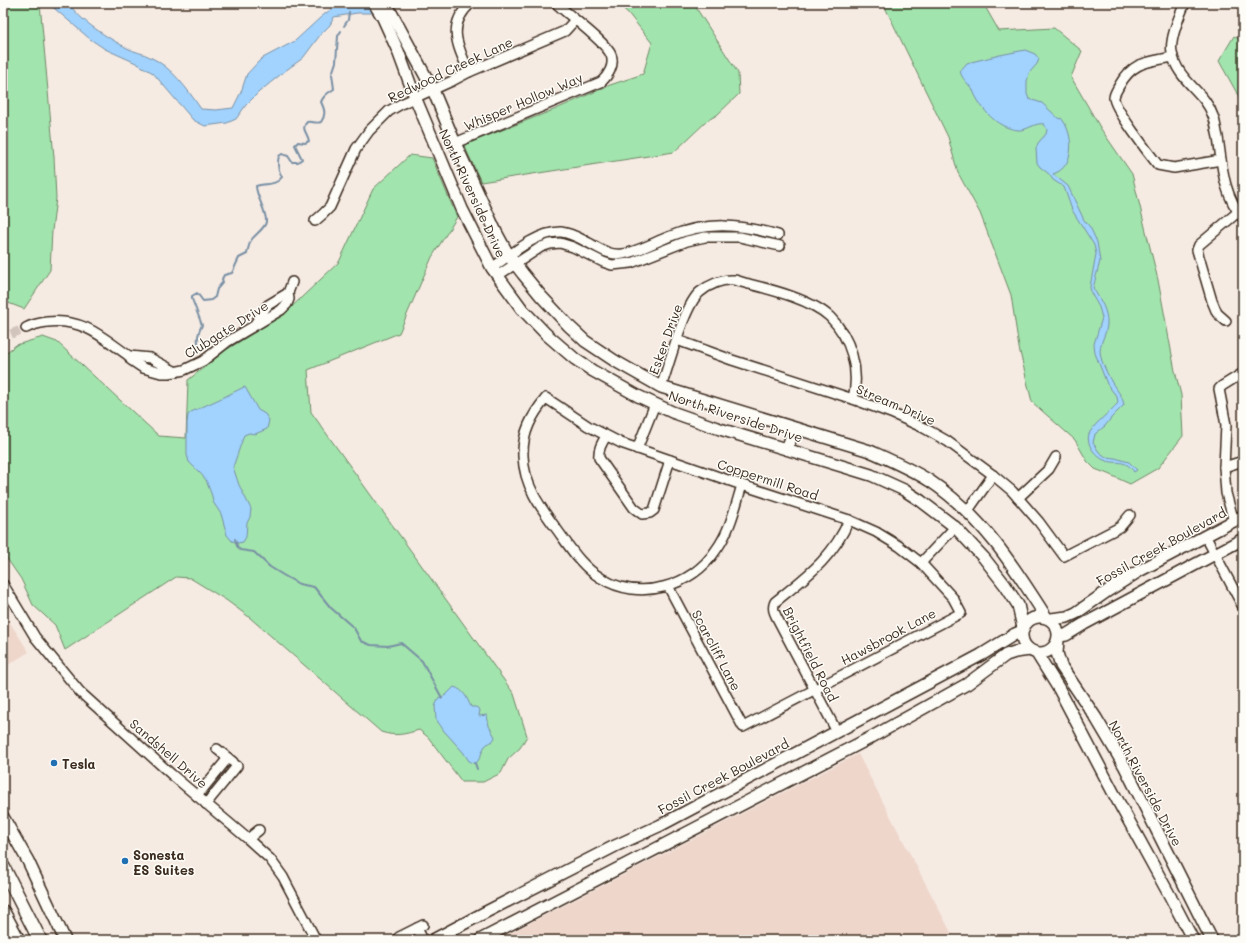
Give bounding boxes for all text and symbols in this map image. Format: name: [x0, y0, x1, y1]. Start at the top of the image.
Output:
street label: Redwood Creek Lane: [385, 33, 515, 105]
street label: Whisper Hollow Way: [461, 68, 585, 134]
street label: North Riverside Drive: [436, 126, 510, 260]
street label: Clubgate Drive: [181, 296, 271, 362]
street label: Esker Drive: [644, 301, 686, 377]
street label: Stream Drive: [854, 380, 938, 428]
street label: North Riverside Drive: [667, 386, 805, 446]
street label: Coppermill Road: [715, 455, 821, 503]
street label: Fossil Creek Boulevard: [1093, 503, 1229, 589]
street label: Brightfield Road: [780, 604, 842, 704]
street label: Hawsbrook Lane: [838, 604, 938, 668]
street label: Scarcliff Lane: [689, 607, 745, 693]
street label: Sandshell Drive: [127, 715, 211, 791]
street label: North Riverside Drive: [1106, 717, 1186, 849]
street label: Fossil Creek Boulevard: [655, 734, 791, 818]
place label: Tesla: [62, 755, 95, 772]
marker: Tesla: [49, 758, 59, 768]
place label: Sonesta ES Suites: [133, 846, 194, 878]
marker: Sonesta ES Suites: [120, 856, 130, 866]

